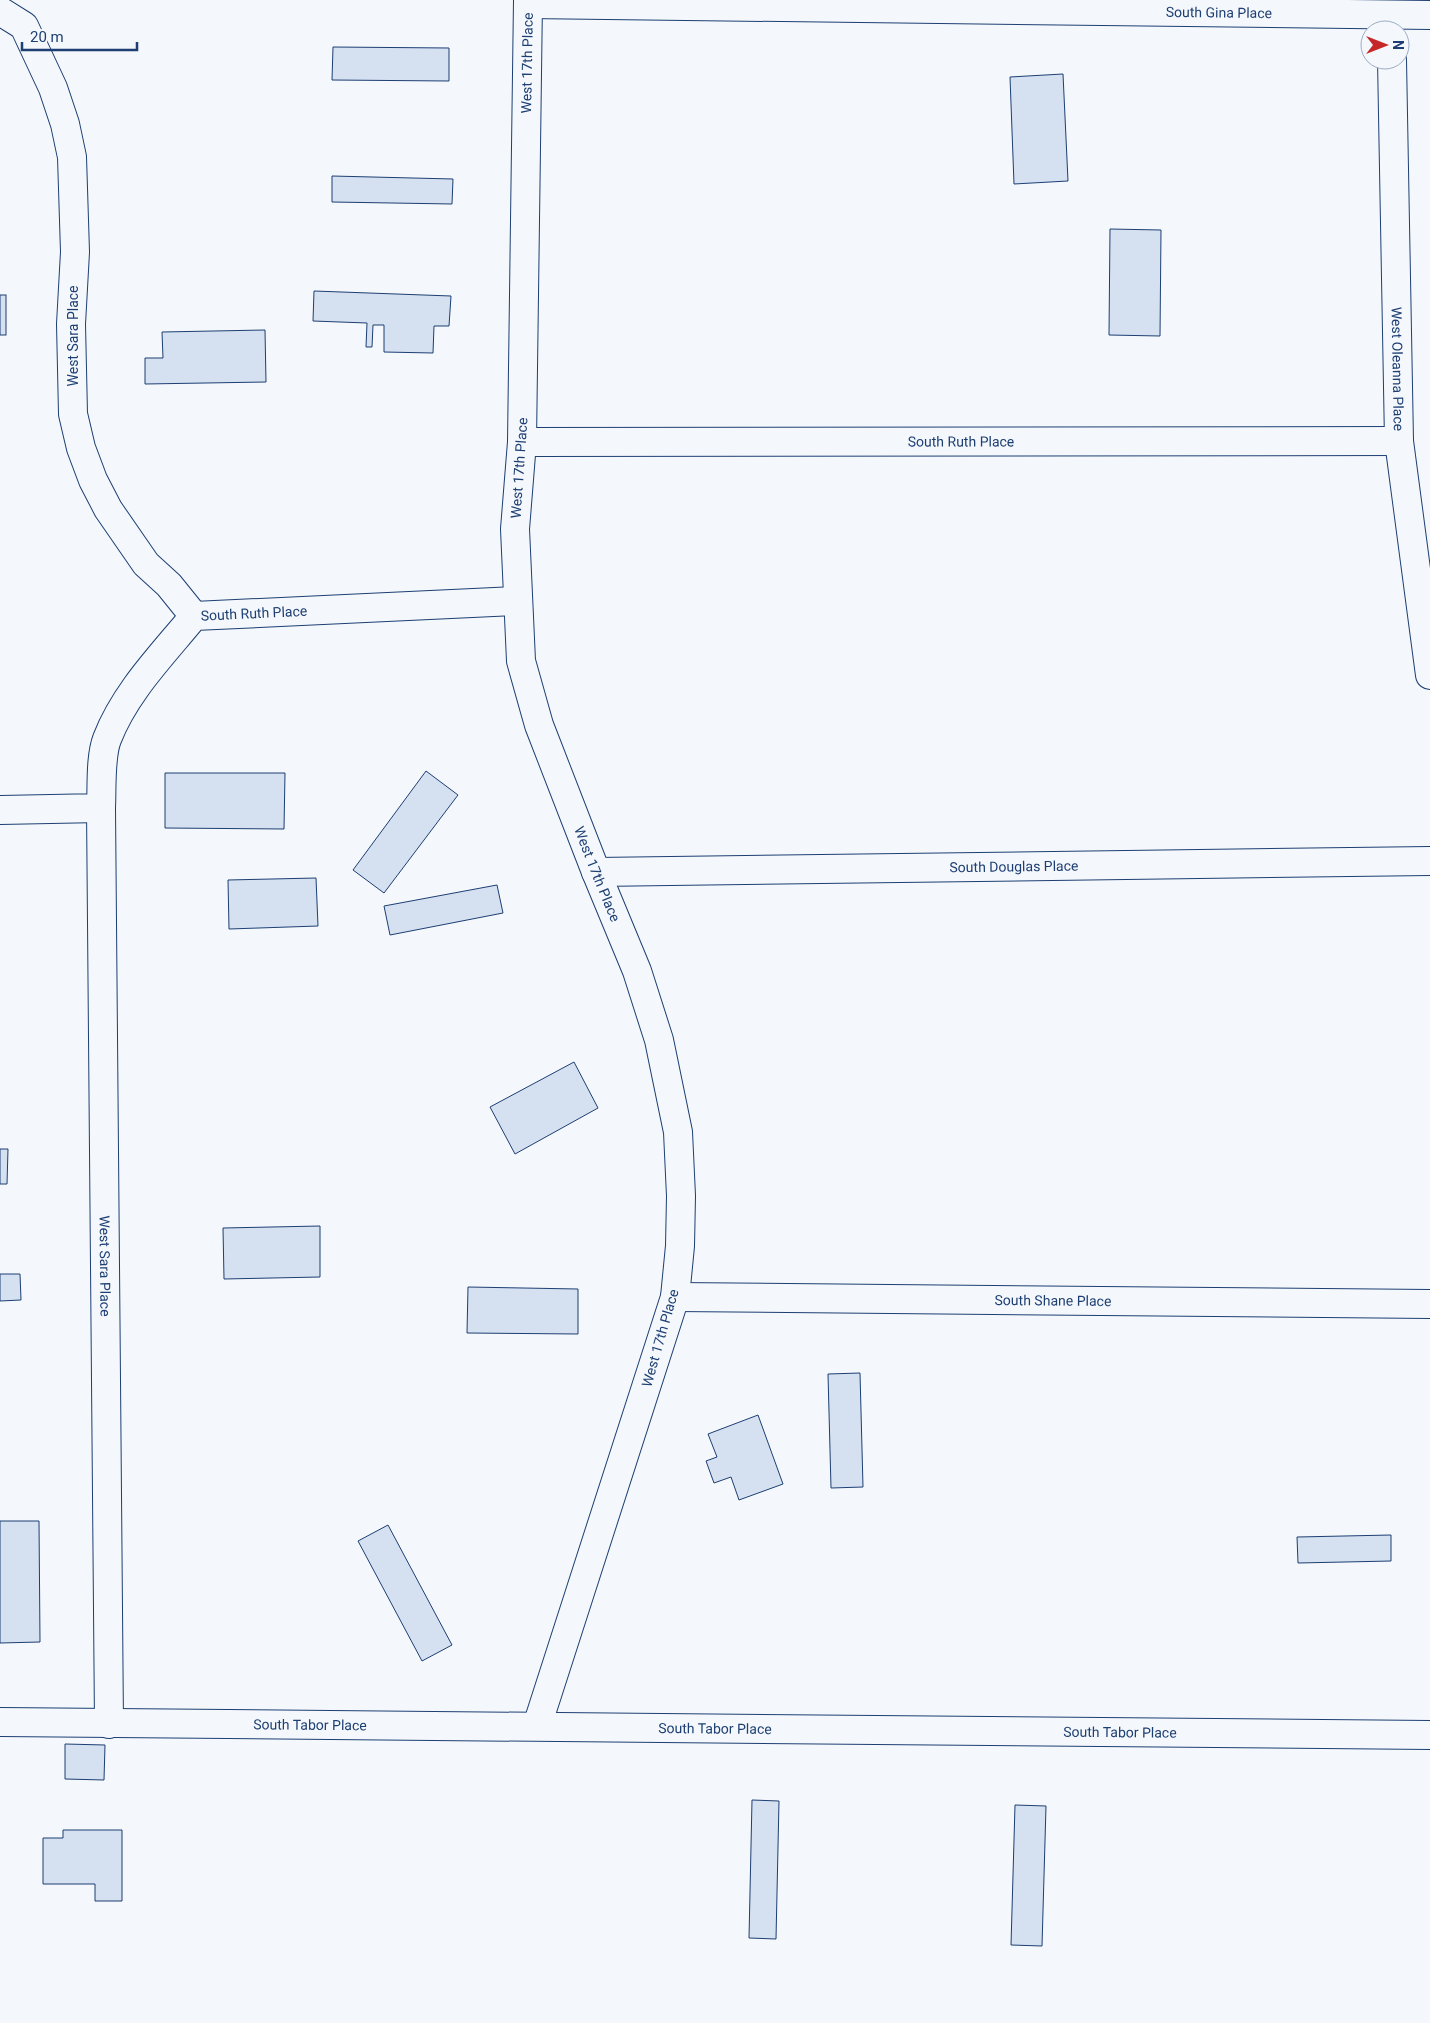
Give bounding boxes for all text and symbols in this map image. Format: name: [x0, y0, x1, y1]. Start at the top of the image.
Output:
street label: South Gina Place: [1166, 4, 1272, 21]
street label: West 17th Place: [518, 12, 536, 114]
scale bar: [22, 20, 138, 52]
north arrow: [1360, 20, 1410, 70]
text: 20 m: [30, 28, 64, 46]
text: N: [1390, 40, 1406, 50]
street label: West Sara Place: [65, 285, 81, 387]
street label: West Oleanna Place: [1389, 307, 1407, 431]
street label: West 17th Place: [507, 417, 531, 519]
street label: South Ruth Place: [908, 433, 1014, 450]
street label: South Ruth Place: [200, 603, 308, 624]
street label: West 17th Place: [571, 824, 624, 924]
street label: South Douglas Place: [949, 858, 1079, 875]
street label: West Sara Place: [97, 1215, 113, 1317]
street label: West 17th Place: [638, 1287, 682, 1389]
street label: South Shane Place: [995, 1292, 1111, 1309]
street label: South Tabor Place: [253, 1716, 367, 1733]
street label: South Tabor Place: [658, 1720, 772, 1737]
street label: South Tabor Place: [1063, 1724, 1177, 1741]

